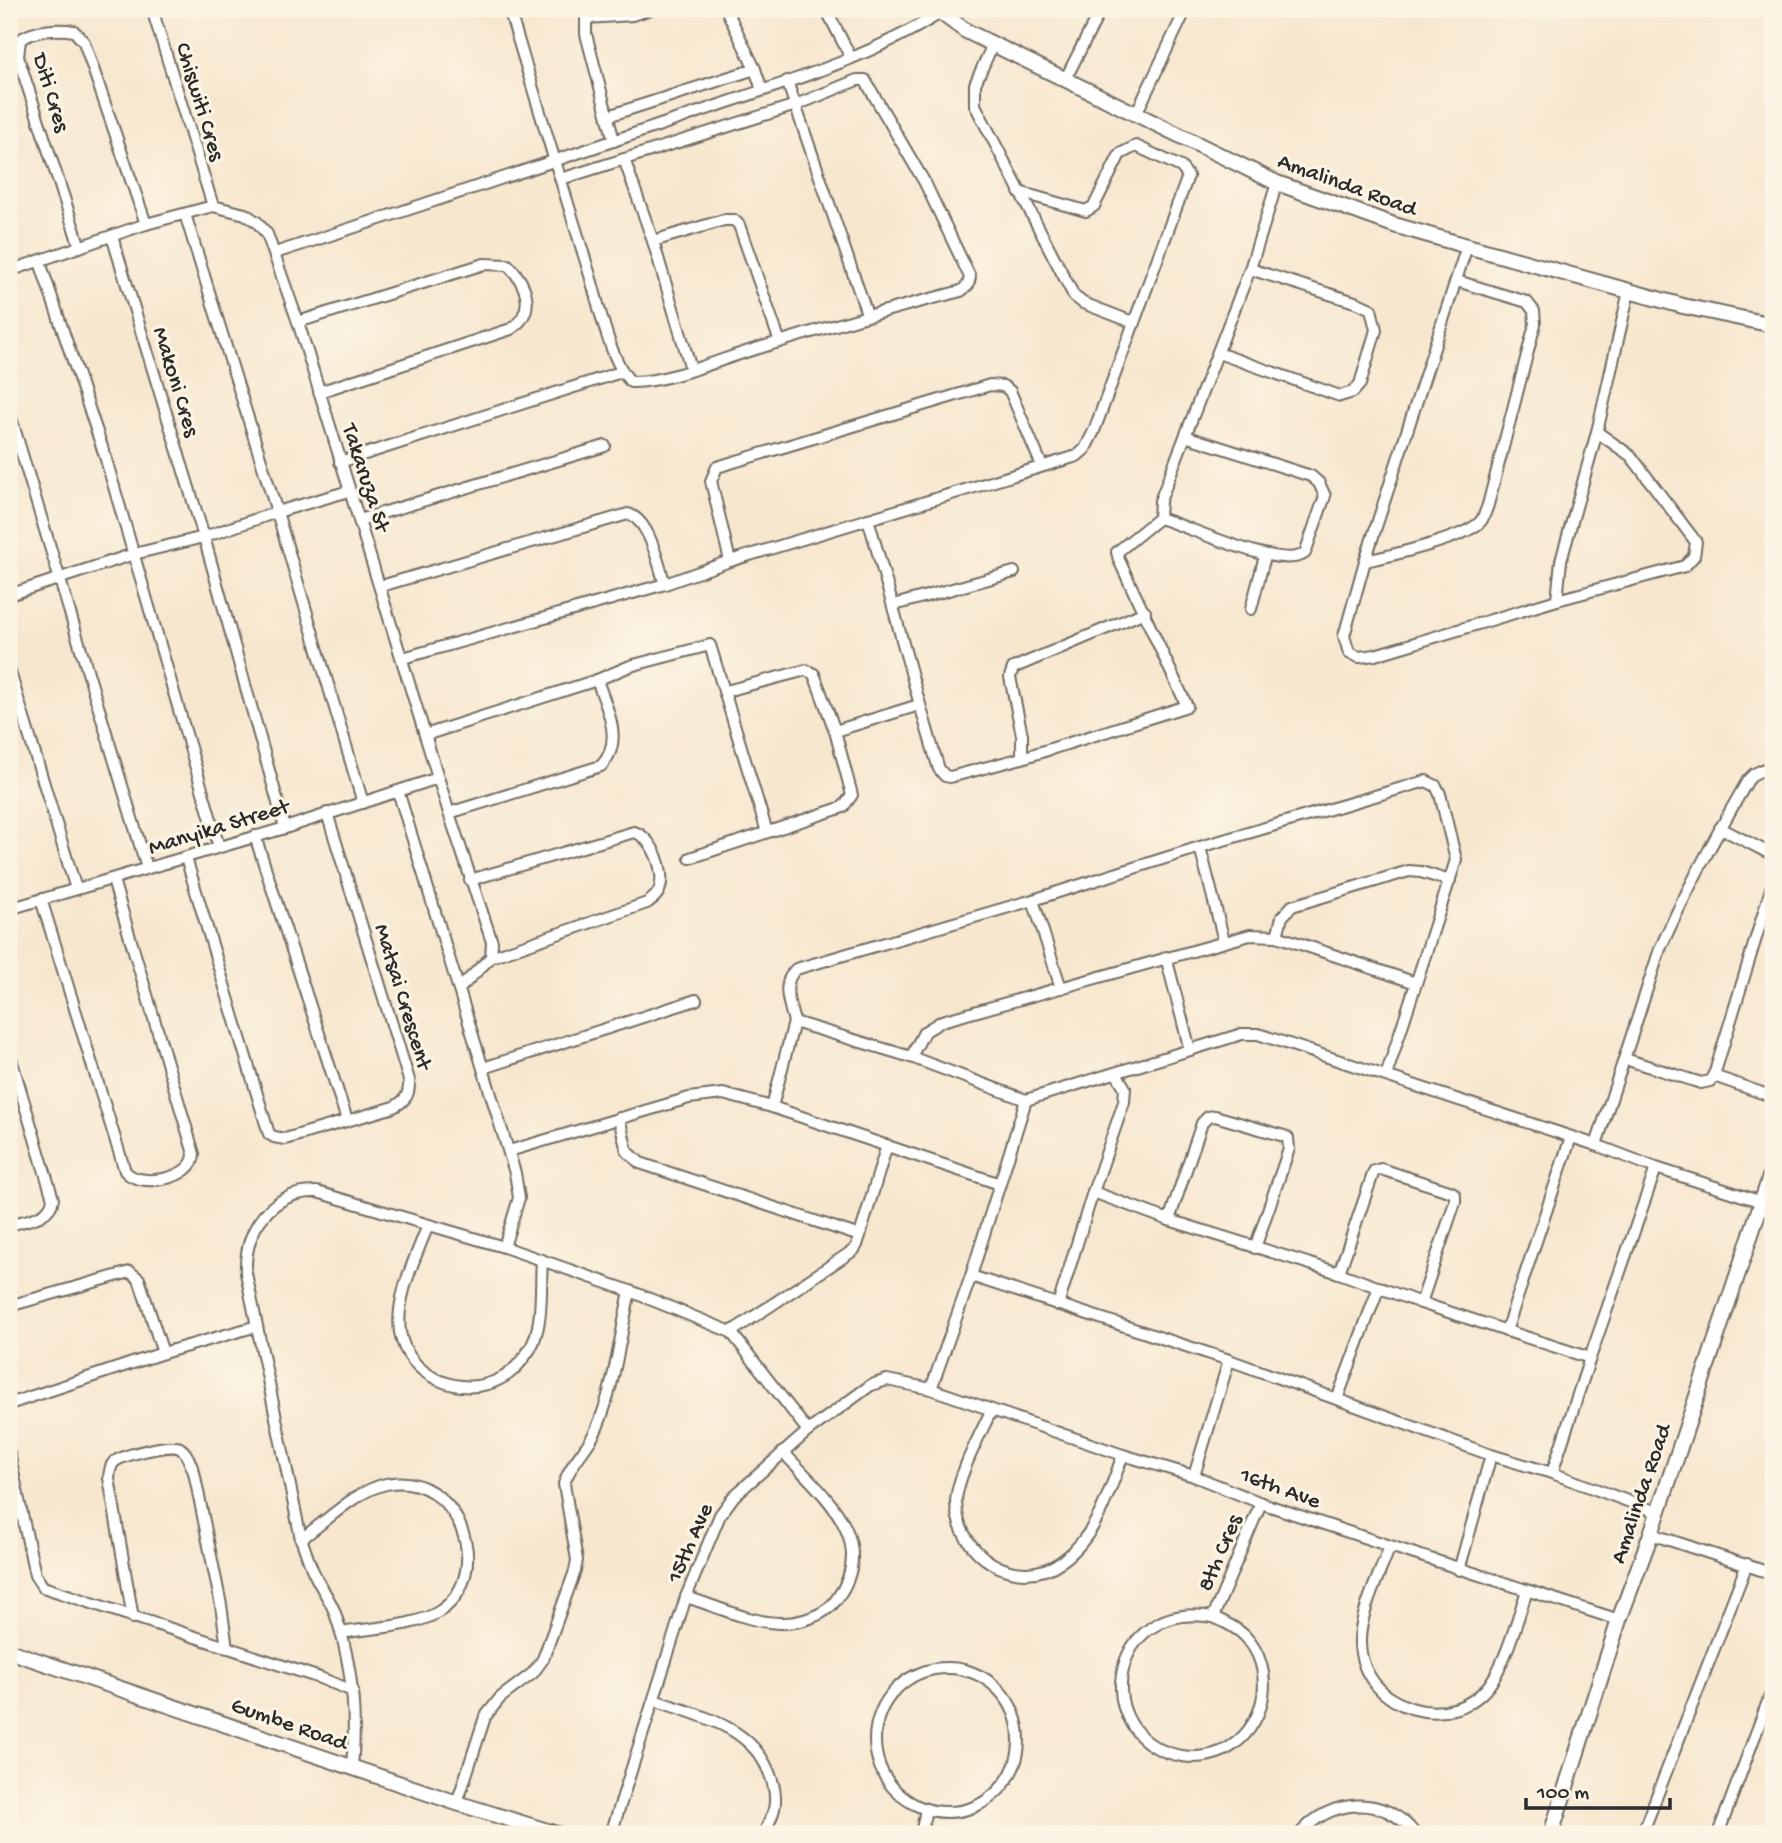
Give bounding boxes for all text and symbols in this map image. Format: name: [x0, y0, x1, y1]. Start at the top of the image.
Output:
street label: Chiswiti Cres: [168, 40, 230, 165]
street label: Diti Cres: [24, 49, 75, 136]
street label: Amalinda Road: [1274, 149, 1421, 224]
street label: Makoni Cres: [145, 324, 204, 441]
street label: Takaruza St: [334, 419, 395, 537]
street label: Manyika Street: [145, 794, 294, 863]
street label: Matsai Crescent: [367, 921, 437, 1075]
street label: Amalinda Road: [1606, 1419, 1679, 1567]
street label: 16th Ave: [1235, 1462, 1325, 1517]
street label: 15th Ave: [661, 1498, 721, 1588]
street label: 8th Cres: [1193, 1510, 1250, 1596]
street label: Gumbe Road: [227, 1693, 352, 1758]
scale bar: [1526, 1766, 1670, 1810]
text: 100 m: [1536, 1782, 1589, 1807]

